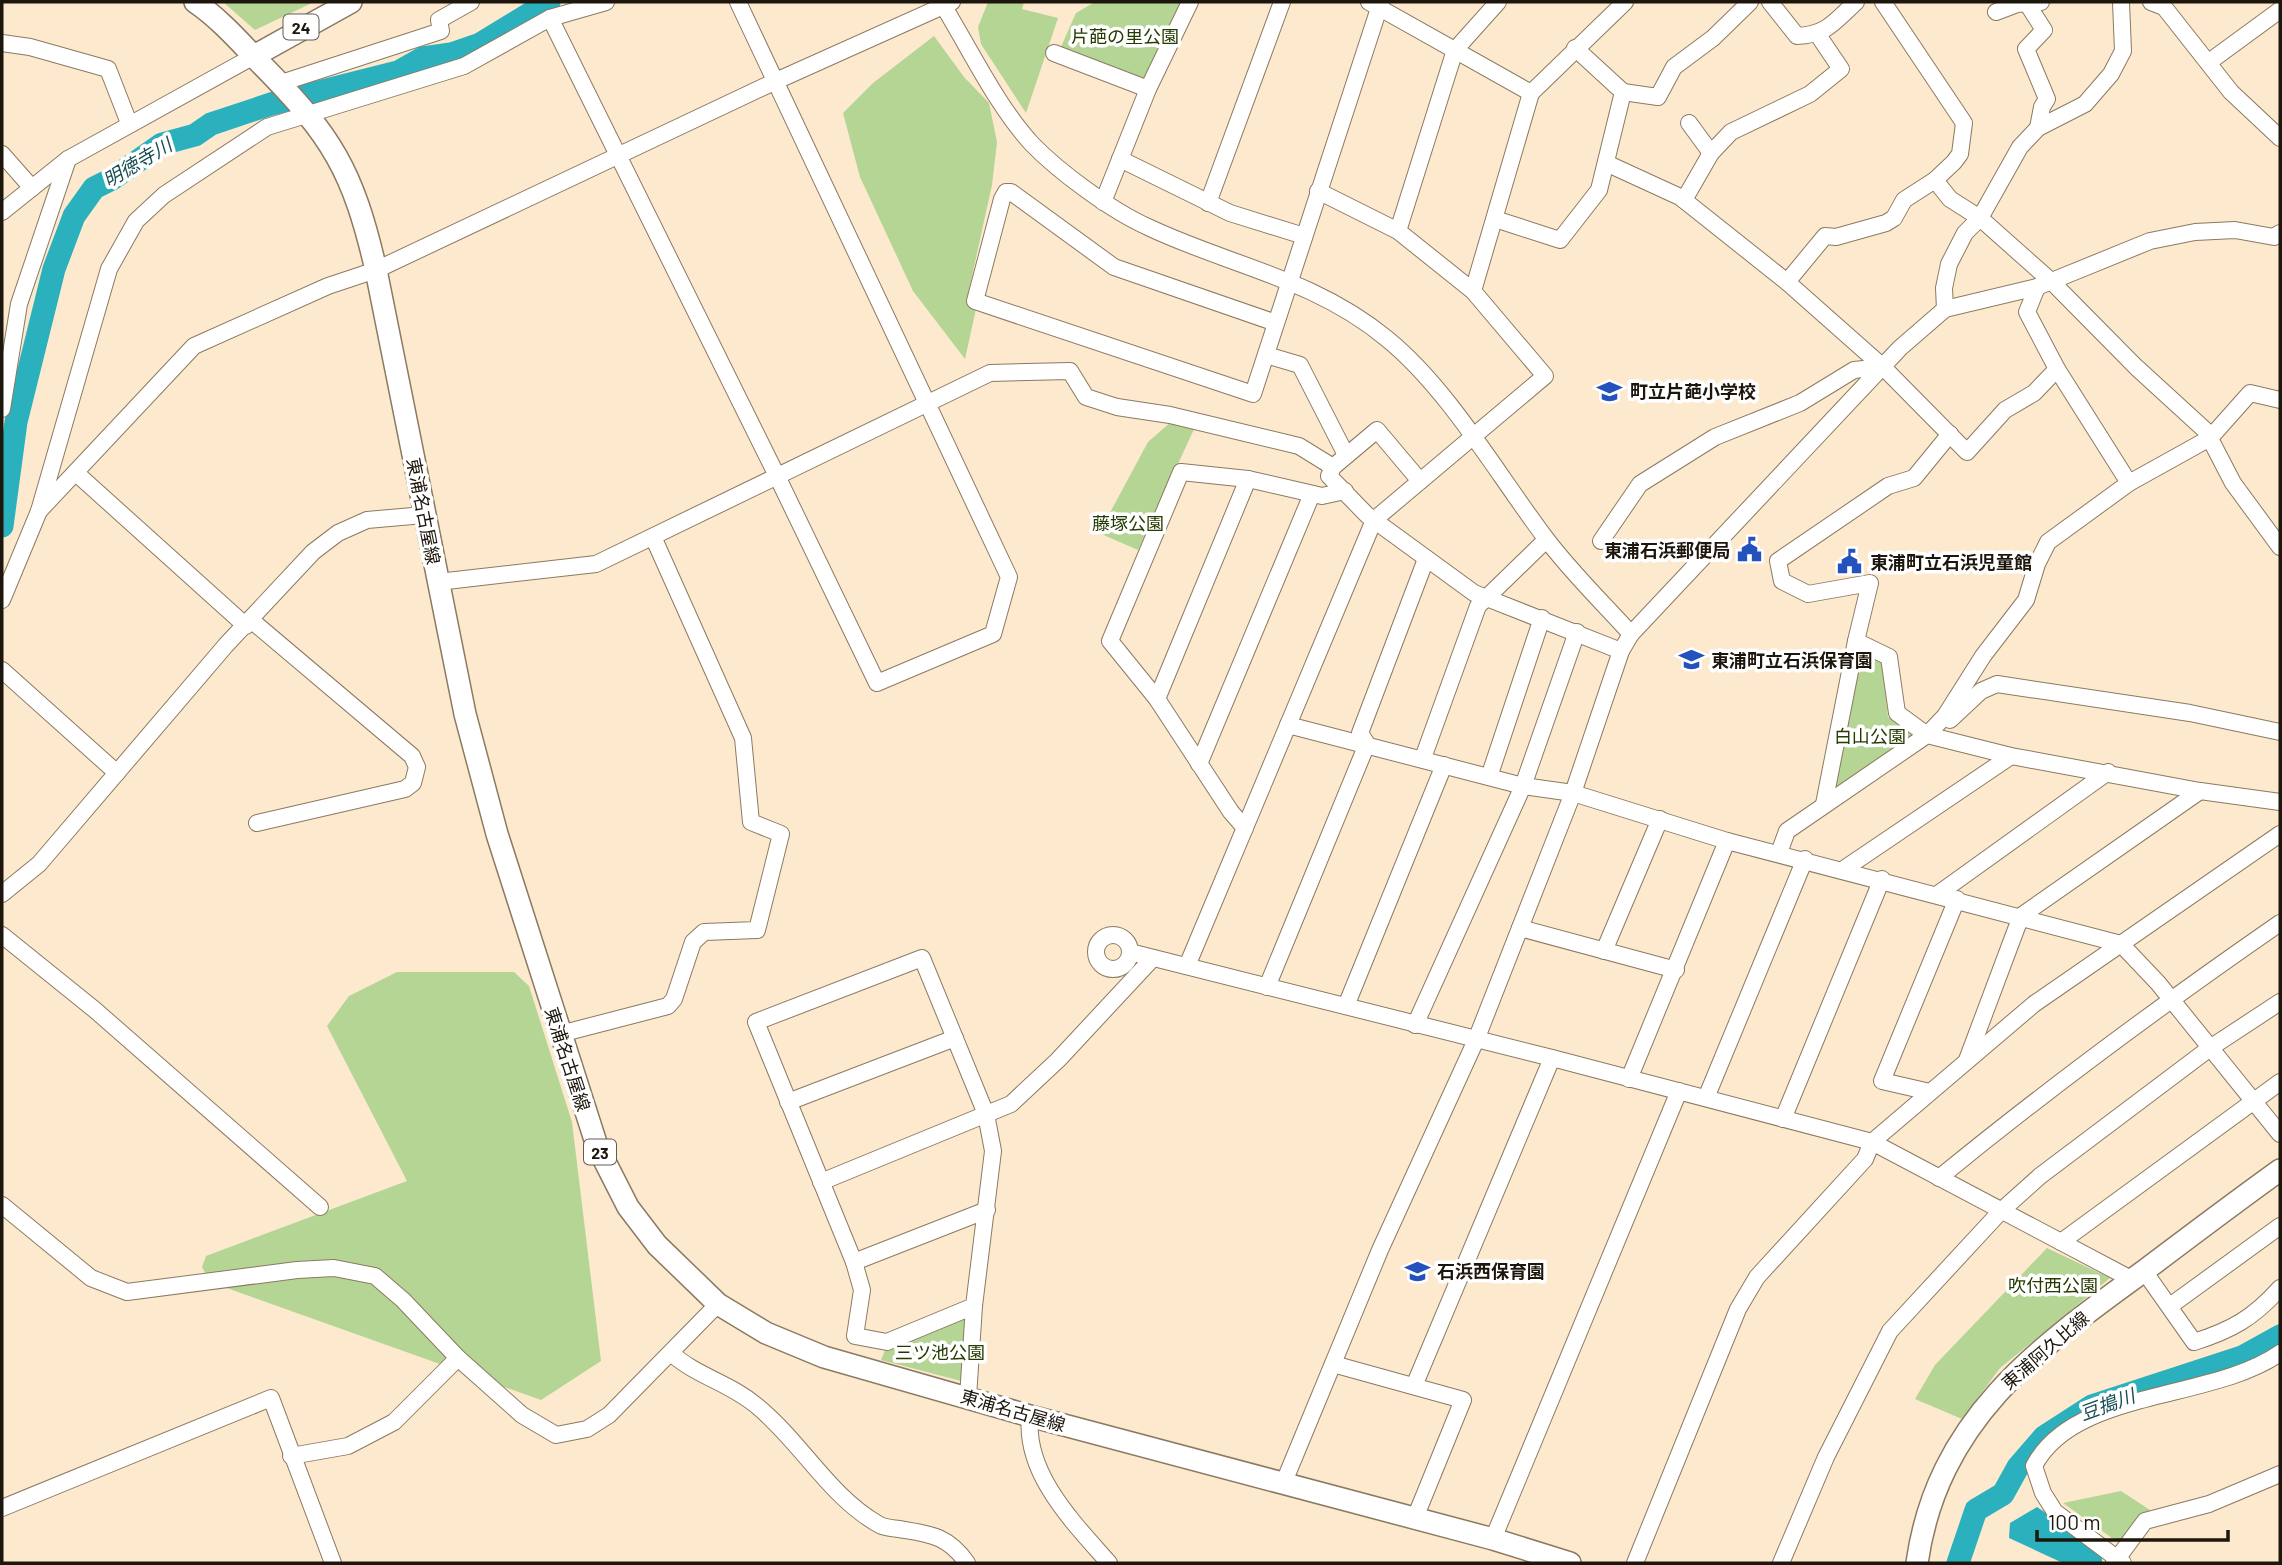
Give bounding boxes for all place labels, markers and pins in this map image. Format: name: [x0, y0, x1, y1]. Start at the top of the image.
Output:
school or university icon: 町立片葩小学校: [1596, 377, 1624, 405]
place label: 町立片葩小学校: [1630, 380, 1756, 402]
public building icon: 東浦石浜郵便局: [1736, 536, 1764, 564]
place label: 東浦石浜郵便局: [1604, 539, 1730, 561]
public building icon: 東浦町立石浜児童館: [1836, 548, 1864, 576]
place label: 東浦町立石浜児童館: [1870, 551, 2032, 573]
school or university icon: 東浦町立石浜保育園: [1677, 646, 1705, 674]
place label: 東浦町立石浜保育園: [1711, 649, 1873, 671]
school or university icon: 石浜西保育園: [1403, 1257, 1431, 1285]
place label: 石浜西保育園: [1437, 1260, 1545, 1282]

